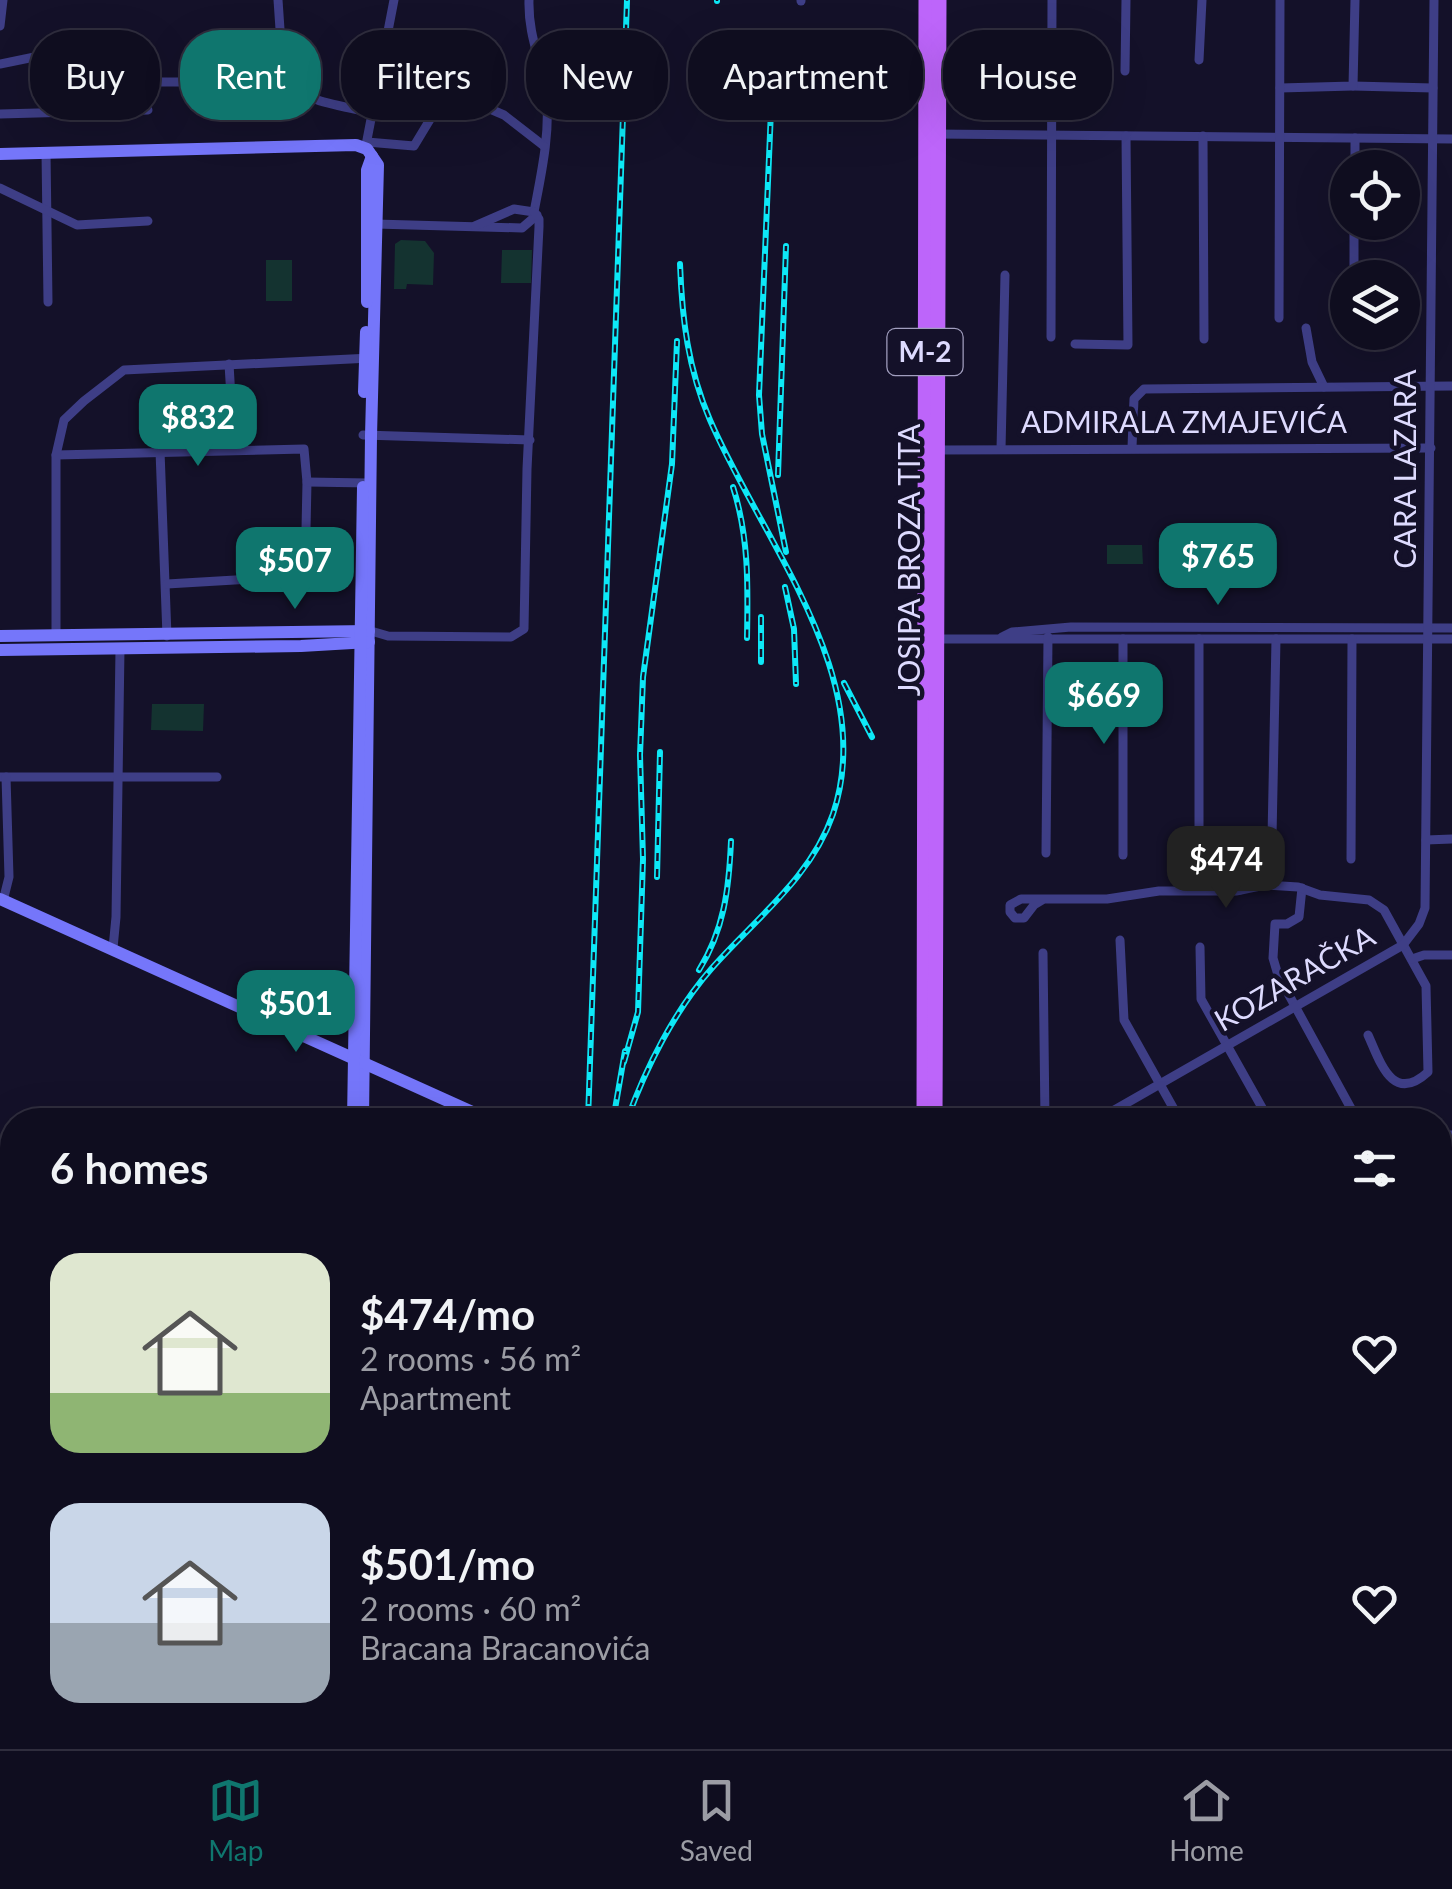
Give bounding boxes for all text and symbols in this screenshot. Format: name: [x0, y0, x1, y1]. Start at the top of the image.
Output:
chip: Buy: [30, 30, 160, 120]
chip: Rent: [180, 30, 321, 120]
chip: Filters: [341, 30, 506, 120]
chip: New: [526, 30, 668, 120]
chip: Apartment: [688, 30, 923, 120]
chip: House: [943, 30, 1112, 120]
map controls: [1330, 150, 1420, 350]
button: locate: [1330, 150, 1420, 240]
button: layers: [1330, 260, 1420, 350]
road number: M-2: [888, 329, 962, 375]
street label: CARA LAZARA: [1386, 369, 1422, 569]
pin: $832: [139, 384, 257, 469]
text: $832: [161, 397, 235, 436]
street label: ADMIRALA ZMAJEVIĆA: [1021, 403, 1348, 439]
street label: JOSIPA BROZA TITA: [890, 423, 926, 696]
pin: $765: [1159, 523, 1277, 608]
pin: $507: [236, 527, 354, 612]
text: $765: [1181, 536, 1255, 575]
text: $507: [258, 540, 332, 579]
pin: $669: [1045, 662, 1163, 747]
text: $669: [1067, 675, 1141, 714]
pin: $474: [1167, 826, 1285, 911]
text: $474: [1189, 839, 1263, 878]
street label: KOZARAČKA: [1207, 917, 1381, 1038]
pin: $501: [237, 970, 355, 1055]
text: $501: [259, 983, 333, 1022]
icon: filters: [1347, 1141, 1402, 1196]
text: 6 homes: [50, 1143, 208, 1193]
text: $474/mo: [360, 1289, 535, 1339]
icon: home: [130, 1293, 250, 1413]
icon: heart: [1347, 1326, 1402, 1381]
text: 2 rooms · 56 m²: [360, 1339, 581, 1378]
text: Apartment: [360, 1378, 511, 1417]
text: $501/mo: [360, 1539, 535, 1589]
icon: home: [130, 1543, 250, 1663]
icon: heart: [1347, 1576, 1402, 1631]
text: 2 rooms · 60 m²: [360, 1589, 581, 1628]
text: Bracana Bracanovića: [360, 1628, 651, 1667]
tab: Map: [208, 1773, 263, 1867]
tab: Saved: [680, 1773, 753, 1867]
tab: Home: [1169, 1773, 1244, 1867]

